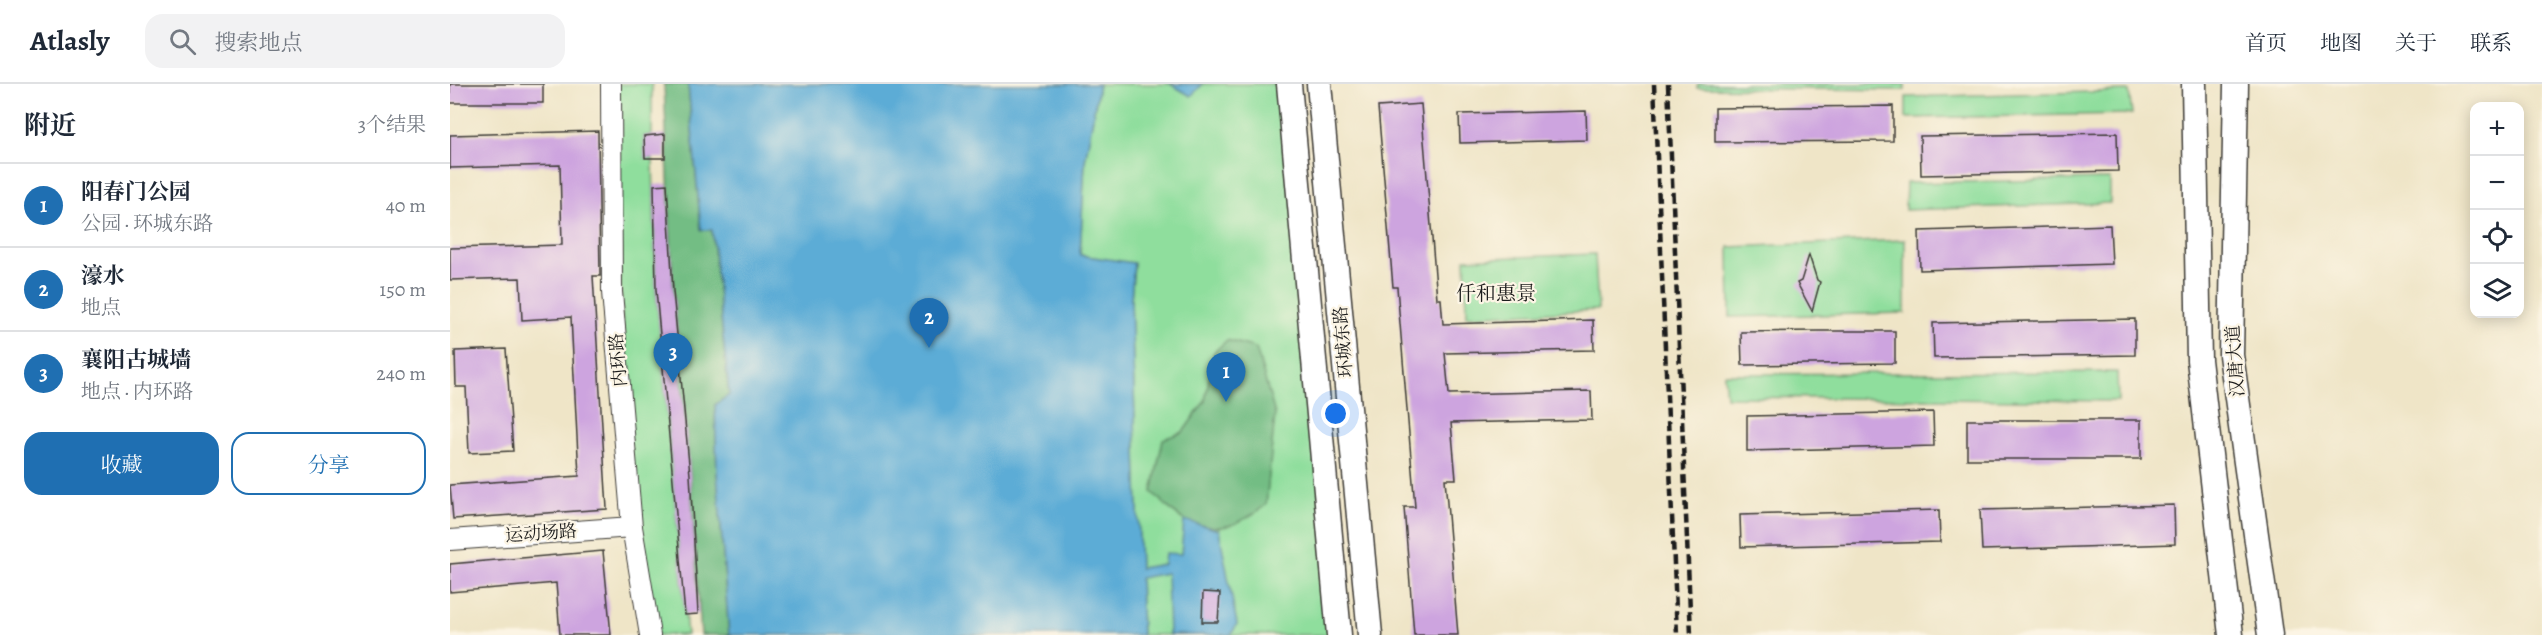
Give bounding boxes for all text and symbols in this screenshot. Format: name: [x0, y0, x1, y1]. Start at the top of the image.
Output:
search box: [145, 14, 565, 68]
text: Atlasly: [30, 22, 109, 60]
icon: search: [166, 25, 199, 58]
text: 搜索地点: [214, 28, 302, 58]
text: 首页: [2245, 29, 2287, 57]
text: 地图: [2320, 29, 2362, 57]
text: 关于: [2395, 29, 2437, 57]
text: 联系: [2470, 29, 2512, 57]
map controls: [2470, 102, 2524, 318]
button: +: [2470, 102, 2524, 156]
text: 附近: [24, 108, 76, 143]
text: 3个结果: [358, 111, 426, 138]
button: −: [2470, 156, 2524, 210]
text: 阳春门公园: [81, 177, 191, 207]
text: 1: [40, 192, 47, 219]
text: 40 m: [386, 192, 426, 219]
text: 公园 · 环城东路: [81, 210, 213, 237]
button: locate: [2470, 210, 2524, 264]
text: 濠水: [81, 261, 125, 291]
button: layers: [2470, 264, 2524, 318]
text: 2: [39, 276, 48, 303]
text: 150 m: [379, 276, 426, 303]
district label: 仟和惠景: [1456, 280, 1536, 307]
text: 地点: [81, 294, 121, 321]
pin: 2: [910, 298, 948, 348]
street label: 环城东路: [1328, 305, 1358, 379]
street label: 汉唐大道: [2221, 324, 2249, 398]
street label: 内环路: [604, 332, 632, 388]
pin: 3: [654, 334, 692, 383]
text: 襄阳古城墙: [81, 345, 191, 375]
pin: 1: [1206, 352, 1246, 402]
text: 3: [39, 360, 48, 387]
text: 240 m: [376, 360, 426, 387]
text: 地点 · 内环路: [81, 378, 193, 405]
your location: [1321, 399, 1350, 428]
button: 收藏: [24, 432, 219, 495]
button: 分享: [231, 432, 426, 495]
street label: 运动场路: [504, 519, 578, 547]

